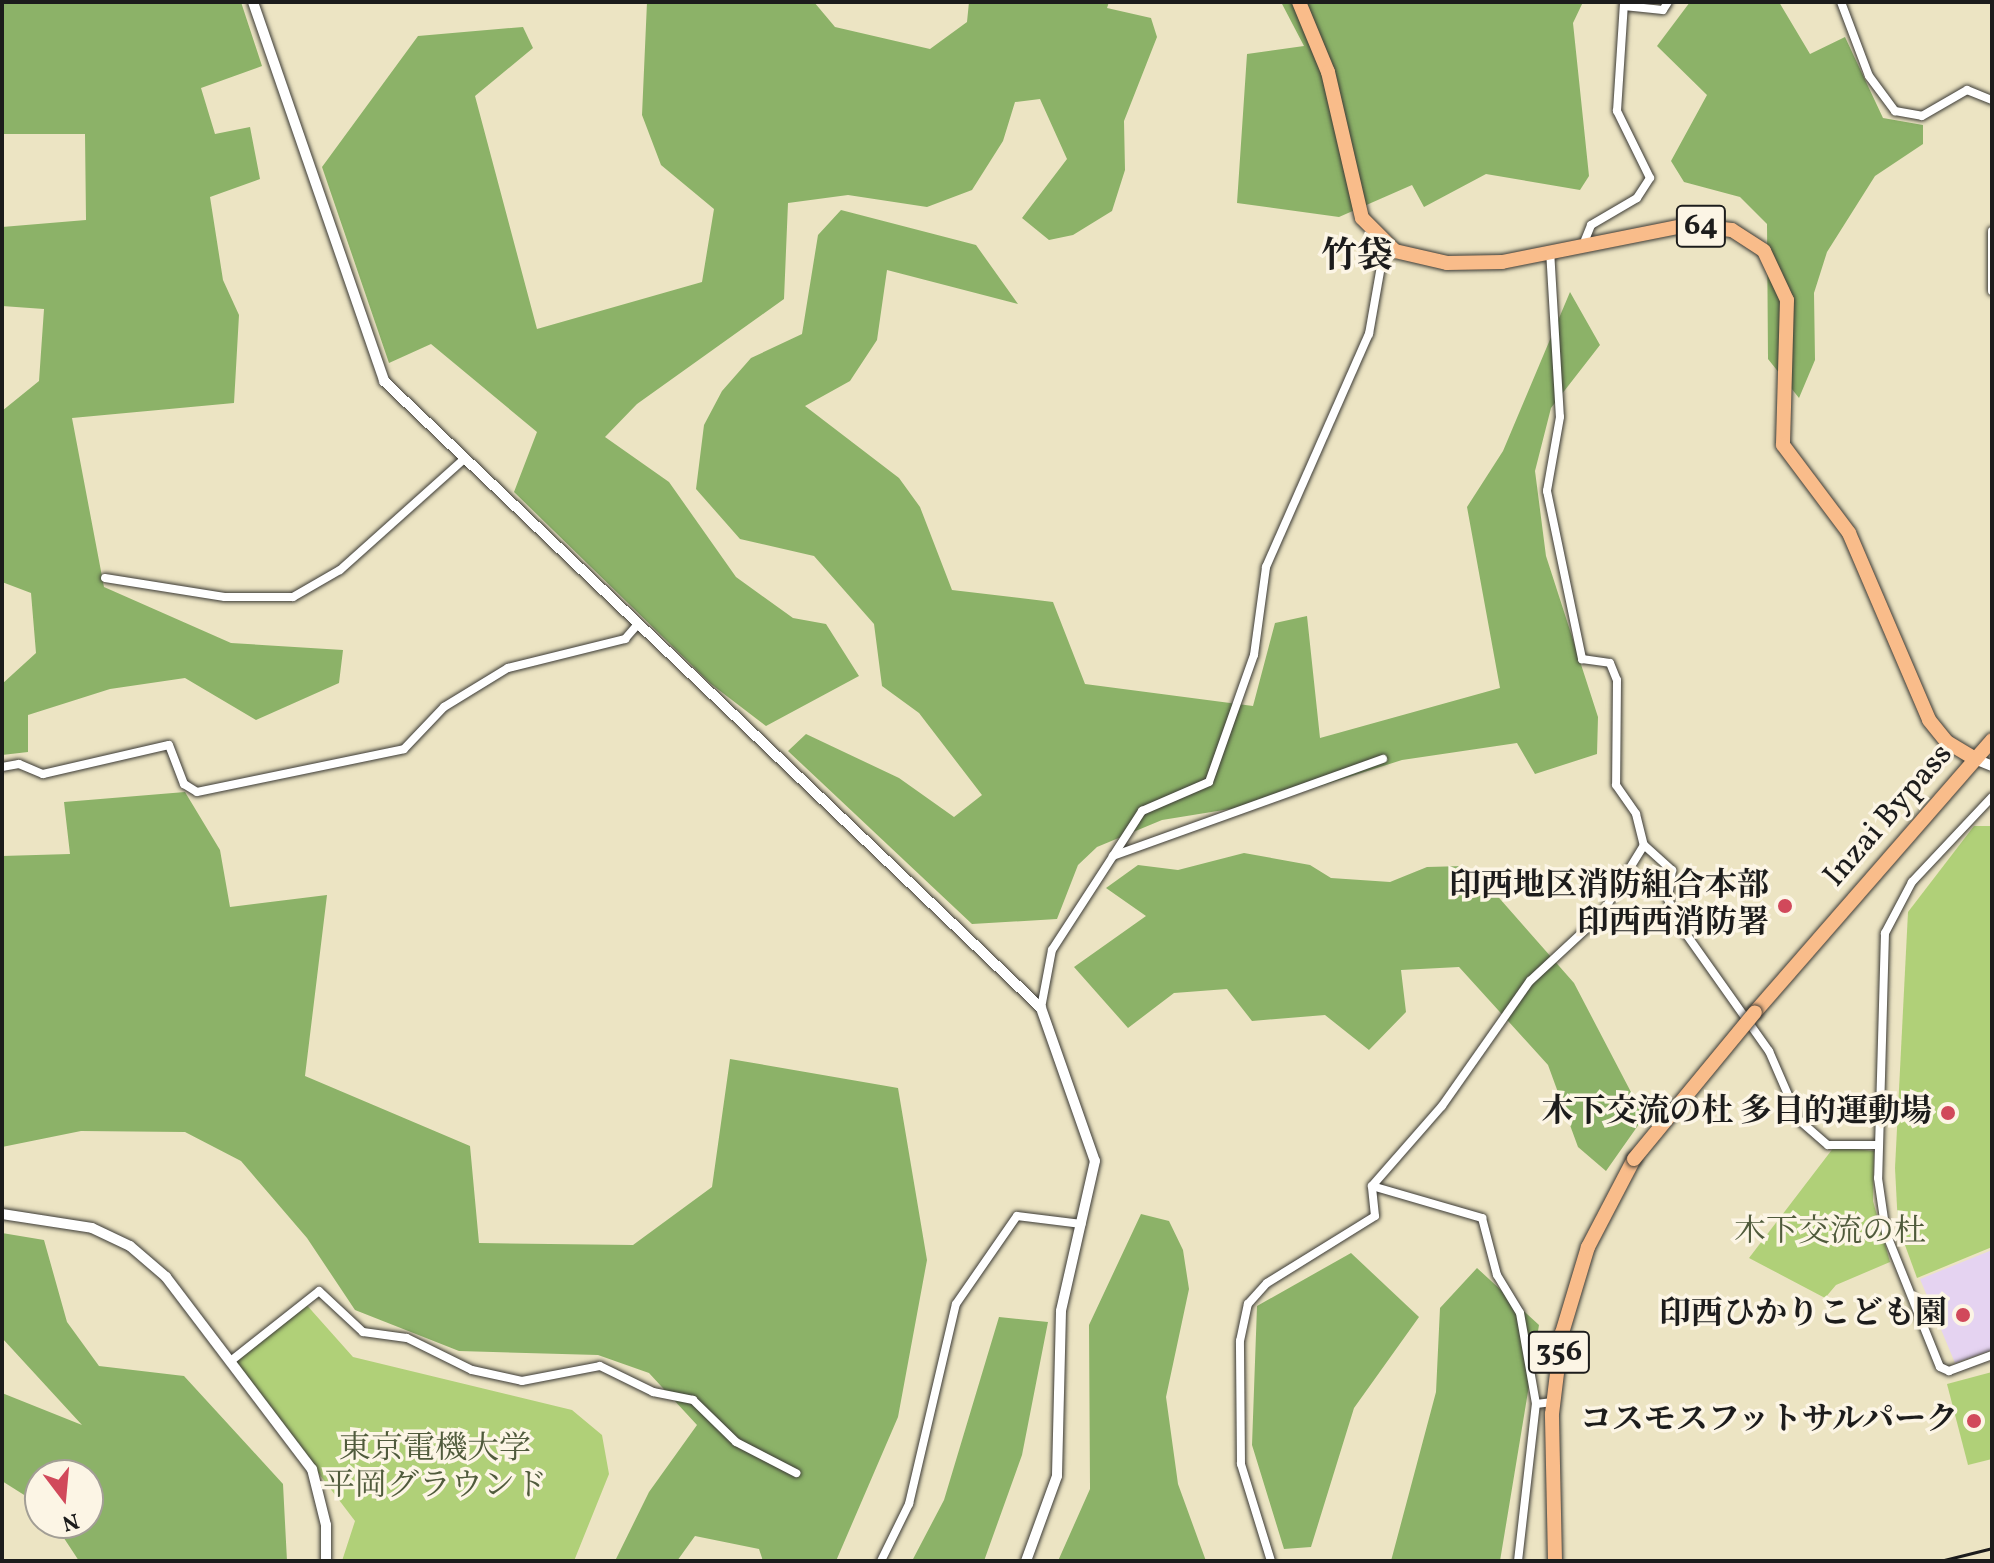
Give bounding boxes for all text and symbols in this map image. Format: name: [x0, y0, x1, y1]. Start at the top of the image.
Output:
road number: 64: [1675, 200, 1727, 252]
district label: 竹袋: [1321, 237, 1393, 281]
street label: Inzai Bypass: [1816, 736, 1962, 896]
place label: 印西地区消防組合本部 印西西消防署: [1449, 869, 1769, 944]
marker: 印西地区消防組合本部 印西西消防署: [1776, 897, 1794, 915]
place label: 木下交流の杜 多目的運動場: [1542, 1094, 1932, 1132]
marker: 木下交流の杜 多目的運動場: [1939, 1104, 1957, 1122]
park label: 木下交流の杜: [1734, 1214, 1926, 1252]
place label: 印西ひかりこども園: [1659, 1296, 1947, 1334]
marker: 印西ひかりこども園: [1954, 1306, 1972, 1324]
road number: 356: [1527, 1326, 1591, 1378]
place label: コスモスフットサルパーク: [1574, 1402, 1958, 1440]
marker: コスモスフットサルパーク: [1965, 1412, 1983, 1430]
park label: 東京電機大学 平岡グラウンド: [323, 1432, 547, 1507]
north arrow: [24, 1459, 104, 1539]
text: N: [58, 1504, 82, 1538]

